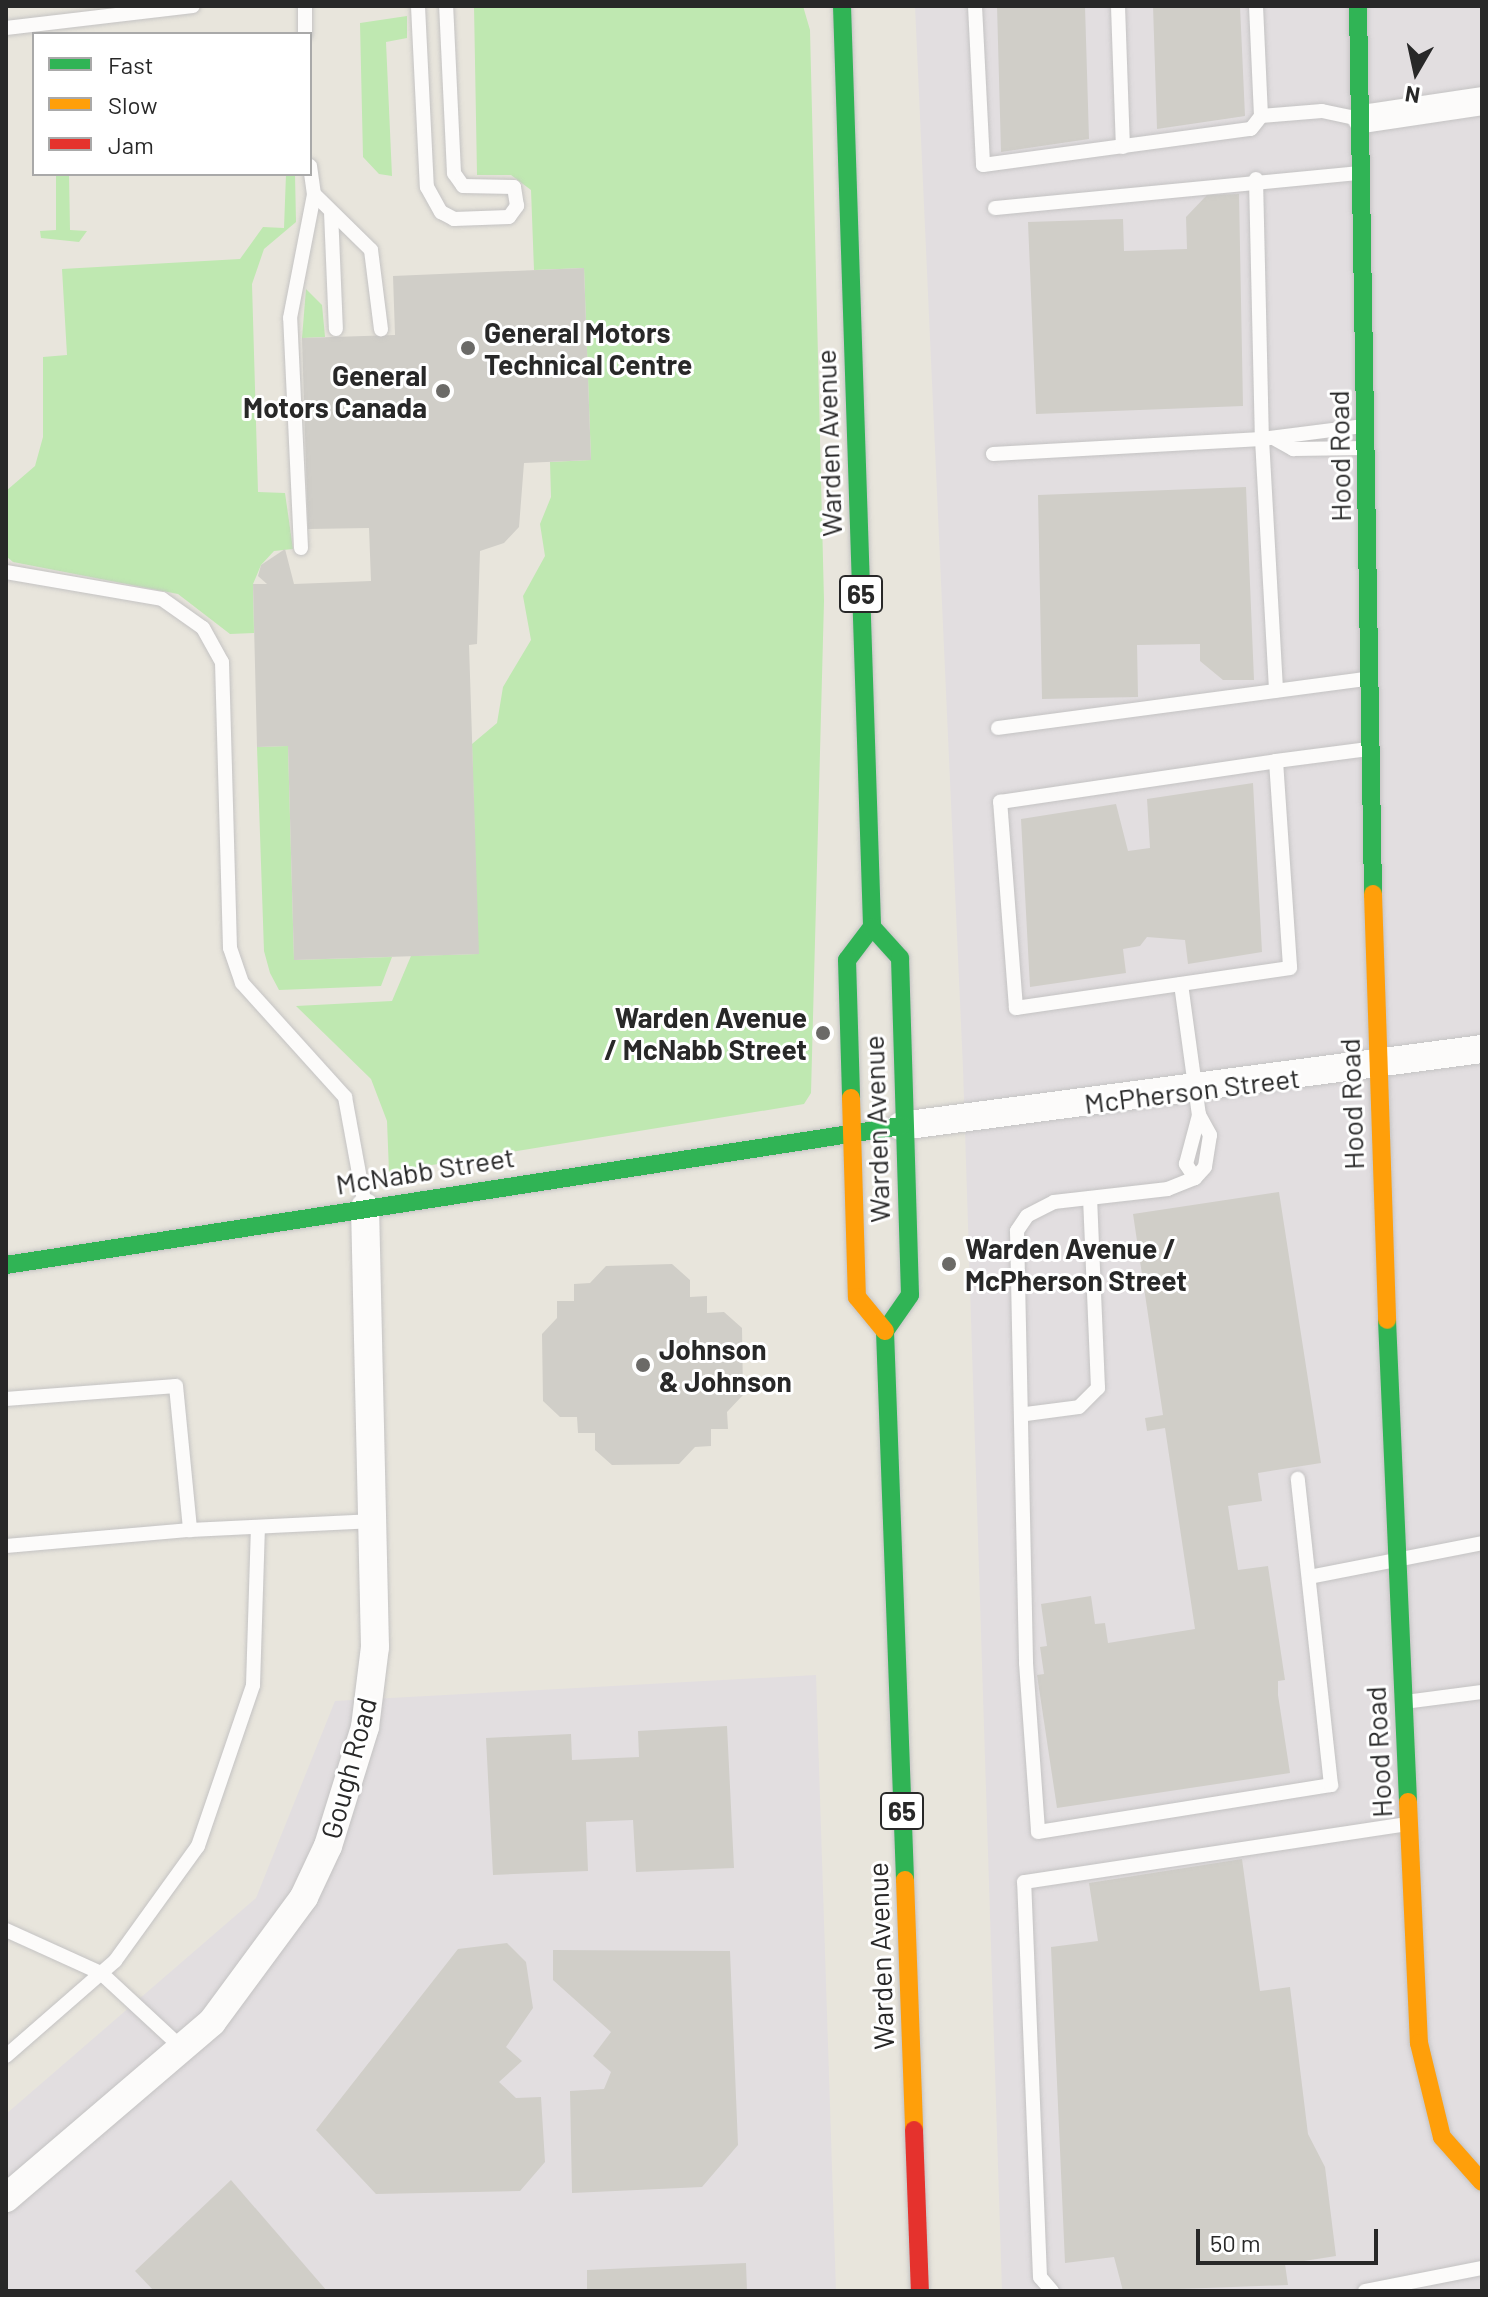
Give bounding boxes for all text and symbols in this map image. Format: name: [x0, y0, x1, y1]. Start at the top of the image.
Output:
legend: [32, 32, 312, 176]
north arrow: [1376, 32, 1456, 112]
text: Fast: [108, 50, 153, 79]
text: N: [1403, 82, 1422, 110]
text: Slow: [108, 90, 157, 119]
text: Jam: [108, 130, 154, 159]
place label: General Motors Technical Centre: [484, 315, 692, 381]
marker: General Motors Technical Centre: [459, 339, 477, 357]
street label: Warden Avenue: [808, 349, 848, 537]
place label: General Motors Canada: [243, 358, 427, 424]
marker: General Motors Canada: [434, 382, 452, 400]
street label: Hood Road: [1321, 390, 1357, 522]
road number: 65: [839, 572, 883, 616]
place label: Warden Avenue / McNabb Street: [604, 1000, 807, 1066]
marker: Warden Avenue / McNabb Street: [814, 1024, 832, 1042]
street label: Warden Avenue: [856, 1035, 896, 1223]
street label: Hood Road: [1332, 1038, 1370, 1170]
street label: McPherson Street: [1082, 1060, 1302, 1120]
street label: McNabb Street: [333, 1139, 517, 1201]
place label: Warden Avenue / McPherson Street: [965, 1231, 1187, 1297]
marker: Warden Avenue / McPherson Street: [940, 1255, 958, 1273]
place label: Johnson & Johnson: [659, 1332, 792, 1398]
marker: Johnson & Johnson: [634, 1356, 652, 1374]
street label: Hood Road: [1358, 1685, 1398, 1819]
street label: Gough Road: [313, 1694, 383, 1842]
road number: 65: [880, 1789, 924, 1833]
street label: Warden Avenue: [860, 1862, 900, 2050]
scale bar: [1200, 2213, 1382, 2263]
text: 50 m: [1210, 2228, 1261, 2257]

